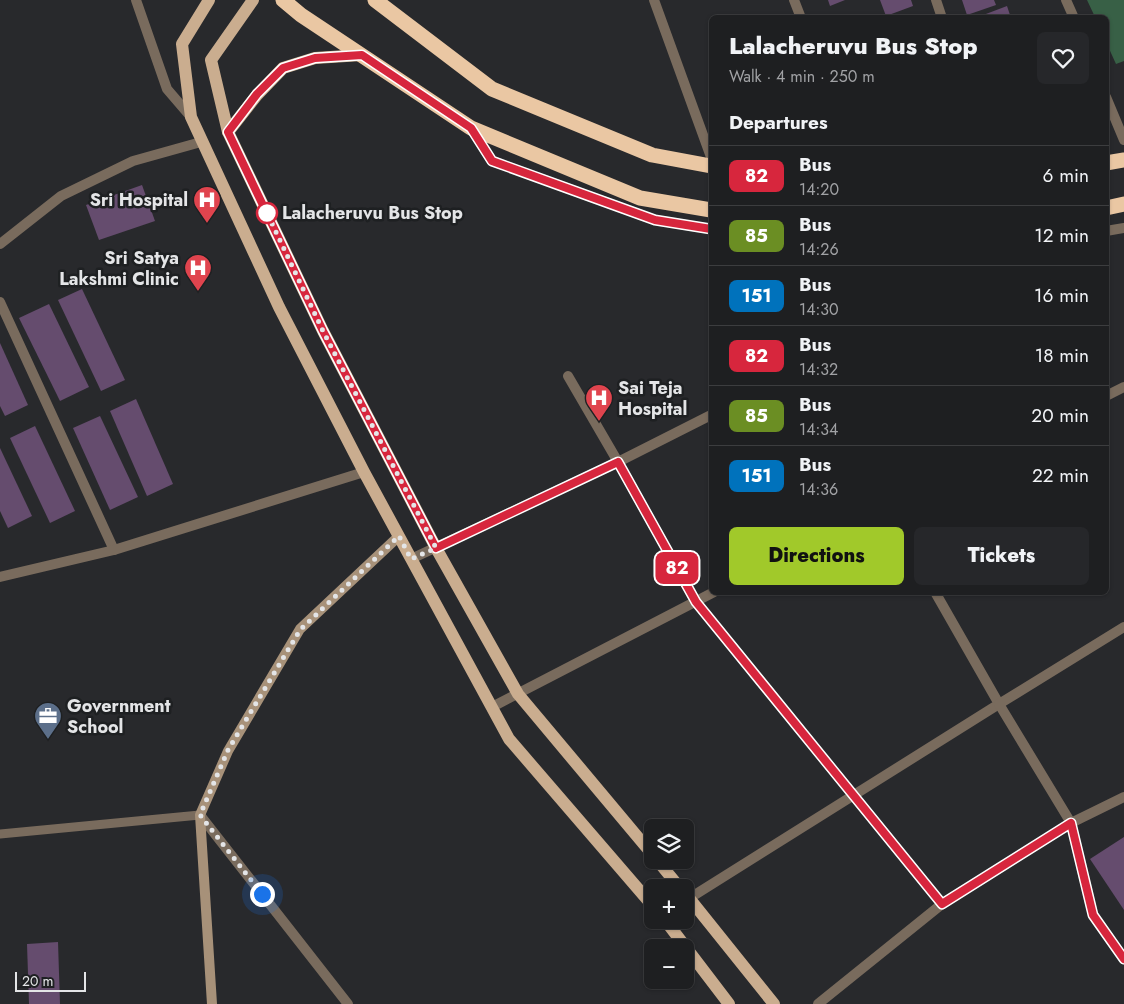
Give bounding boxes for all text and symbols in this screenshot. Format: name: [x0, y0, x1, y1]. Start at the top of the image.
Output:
text: Lalacheruvu Bus Stop: [729, 28, 978, 63]
button: heart: [1037, 32, 1089, 84]
text: Walk · 4 min · 250 m: [729, 65, 875, 88]
text: Departures: [729, 109, 828, 136]
text: Bus: [799, 151, 831, 178]
text: 6 min: [1043, 162, 1089, 189]
text: 82: [745, 163, 768, 189]
text: 14:20: [799, 178, 839, 201]
hospital icon: Sri Hospital: [192, 185, 222, 224]
place label: Sri Hospital: [90, 187, 188, 213]
place label: Lalacheruvu Bus Stop: [282, 200, 463, 226]
marker: Lalacheruvu Bus Stop: [256, 202, 278, 224]
text: Bus: [799, 211, 831, 238]
text: 12 min: [1034, 222, 1089, 249]
text: 85: [745, 223, 768, 249]
text: 14:26: [799, 238, 839, 261]
place label: Sri Satya Lakshmi Clinic: [59, 245, 179, 292]
hospital icon: Sri Satya Lakshmi Clinic: [183, 253, 213, 292]
text: Bus: [799, 271, 831, 298]
text: 16 min: [1034, 282, 1089, 309]
text: 151: [742, 283, 771, 309]
text: 14:30: [799, 298, 839, 321]
text: Bus: [799, 331, 831, 358]
text: 18 min: [1035, 342, 1089, 369]
text: 82: [745, 343, 768, 369]
text: 14:32: [799, 358, 838, 381]
place label: Sai Teja Hospital: [618, 375, 687, 422]
hospital icon: Sai Teja Hospital: [584, 383, 614, 422]
text: Bus: [799, 391, 831, 418]
text: 20 min: [1031, 402, 1089, 429]
text: 85: [745, 403, 768, 429]
text: 14:34: [799, 418, 838, 441]
text: Bus: [799, 451, 831, 478]
text: 22 min: [1032, 462, 1089, 489]
text: 151: [742, 463, 771, 489]
text: 14:36: [799, 478, 838, 501]
button: Directions: [729, 527, 904, 585]
button: Tickets: [914, 527, 1089, 585]
line badge: 82: [654, 552, 700, 584]
text: 82: [665, 555, 689, 581]
place label: Government School: [67, 693, 171, 740]
office icon: Government School: [33, 701, 63, 740]
map controls: [644, 819, 694, 989]
button: layers: [644, 819, 694, 869]
button: +: [644, 879, 694, 929]
your location: [250, 882, 275, 907]
button: −: [644, 939, 694, 989]
scale bar: [15, 969, 86, 992]
text: 20 m: [22, 971, 54, 991]

